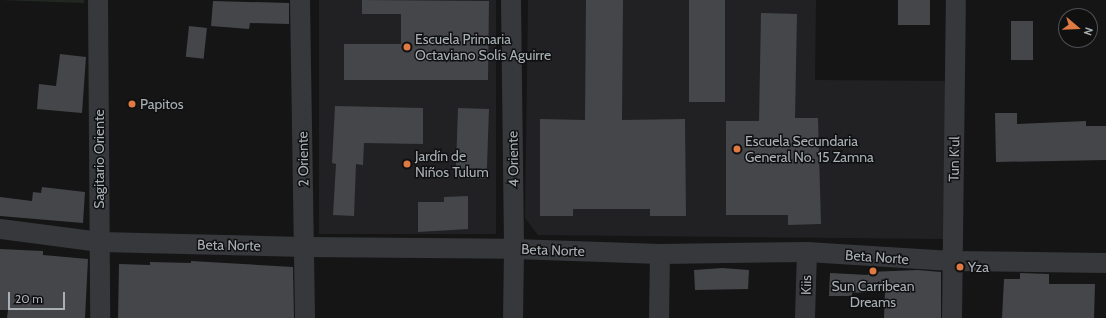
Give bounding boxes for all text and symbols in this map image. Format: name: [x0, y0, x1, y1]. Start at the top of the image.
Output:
north arrow: [1058, 8, 1098, 48]
text: N: [1081, 26, 1096, 38]
place label: Escuela Primaria Octaviano Solís Aguirre: [415, 31, 551, 64]
marker: Escuela Primaria Octaviano Solís Aguirre: [402, 42, 412, 52]
place label: Papitos: [140, 96, 183, 112]
marker: Papitos: [127, 99, 137, 109]
street label: Sagitario Oriente: [91, 109, 107, 209]
street label: 2 Oriente: [294, 131, 312, 187]
street label: 4 Oriente: [504, 131, 522, 187]
place label: Escuela Secundaria General No. 15 Zamna: [745, 133, 874, 166]
street label: Tun K'ul: [945, 136, 963, 182]
marker: Escuela Secundaria General No. 15 Zamna: [732, 144, 742, 154]
place label: Jardín de Niños Tulum: [415, 148, 489, 180]
marker: Jardín de Niños Tulum: [402, 159, 412, 169]
street label: Beta Norte: [197, 236, 261, 254]
street label: Beta Norte: [521, 240, 585, 260]
street label: Beta Norte: [845, 246, 909, 268]
place label: Yza: [968, 259, 989, 275]
marker: Yza: [955, 262, 965, 272]
marker: Sun Carribean Dreams: [868, 266, 878, 276]
street label: Kiis: [797, 275, 815, 295]
place label: Sun Carribean Dreams: [831, 278, 915, 310]
scale bar: [10, 284, 67, 310]
text: 20 m: [15, 291, 43, 306]

